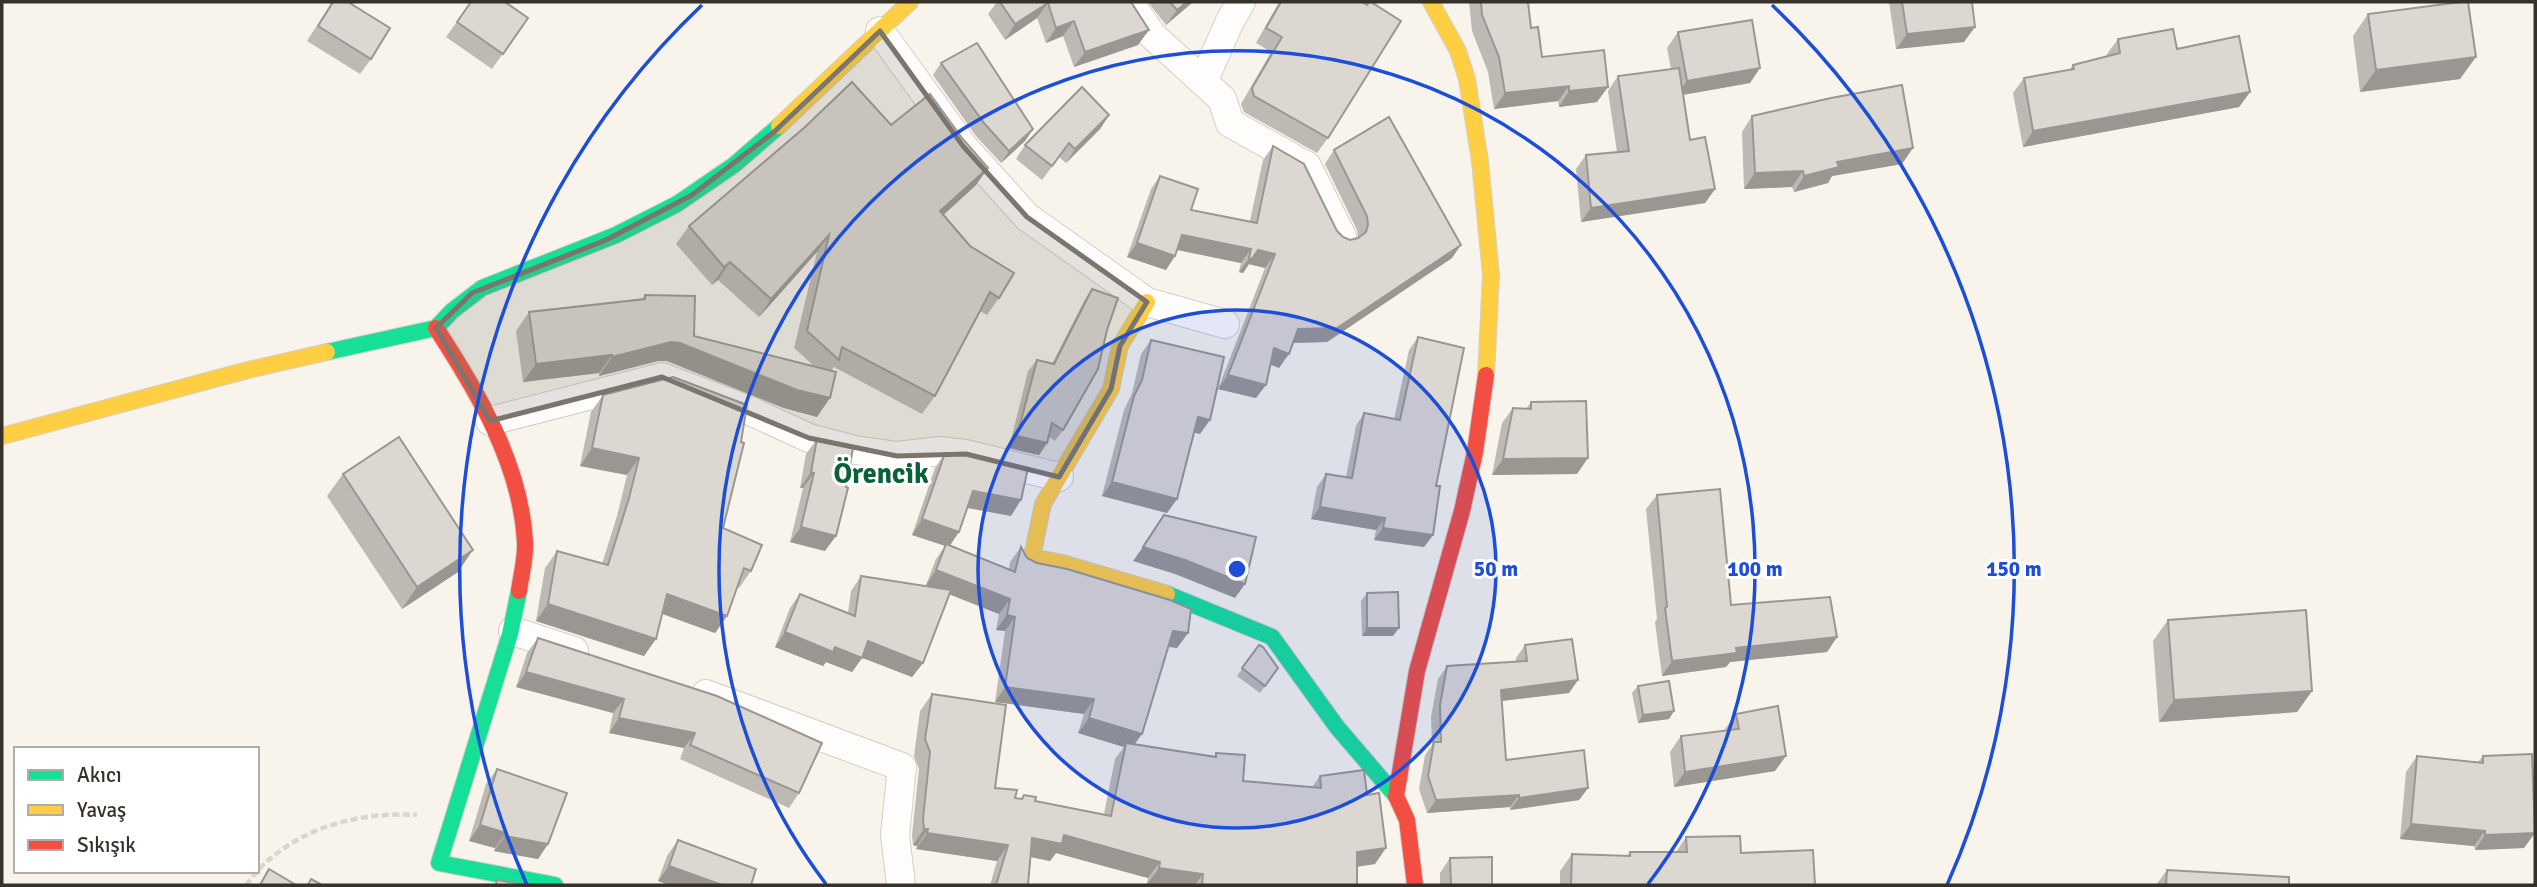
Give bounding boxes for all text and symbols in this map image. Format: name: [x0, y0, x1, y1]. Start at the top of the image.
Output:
district label: Örencik: [833, 457, 929, 491]
text: 50 m: [1474, 556, 1518, 582]
text: 100 m: [1727, 556, 1783, 582]
text: 150 m: [1986, 556, 2042, 582]
centre of rings: [1225, 557, 1249, 581]
legend: [14, 747, 259, 873]
text: Akıcı: [77, 762, 122, 788]
text: Yavaş: [77, 797, 126, 823]
text: Sıkışık: [77, 832, 136, 858]

